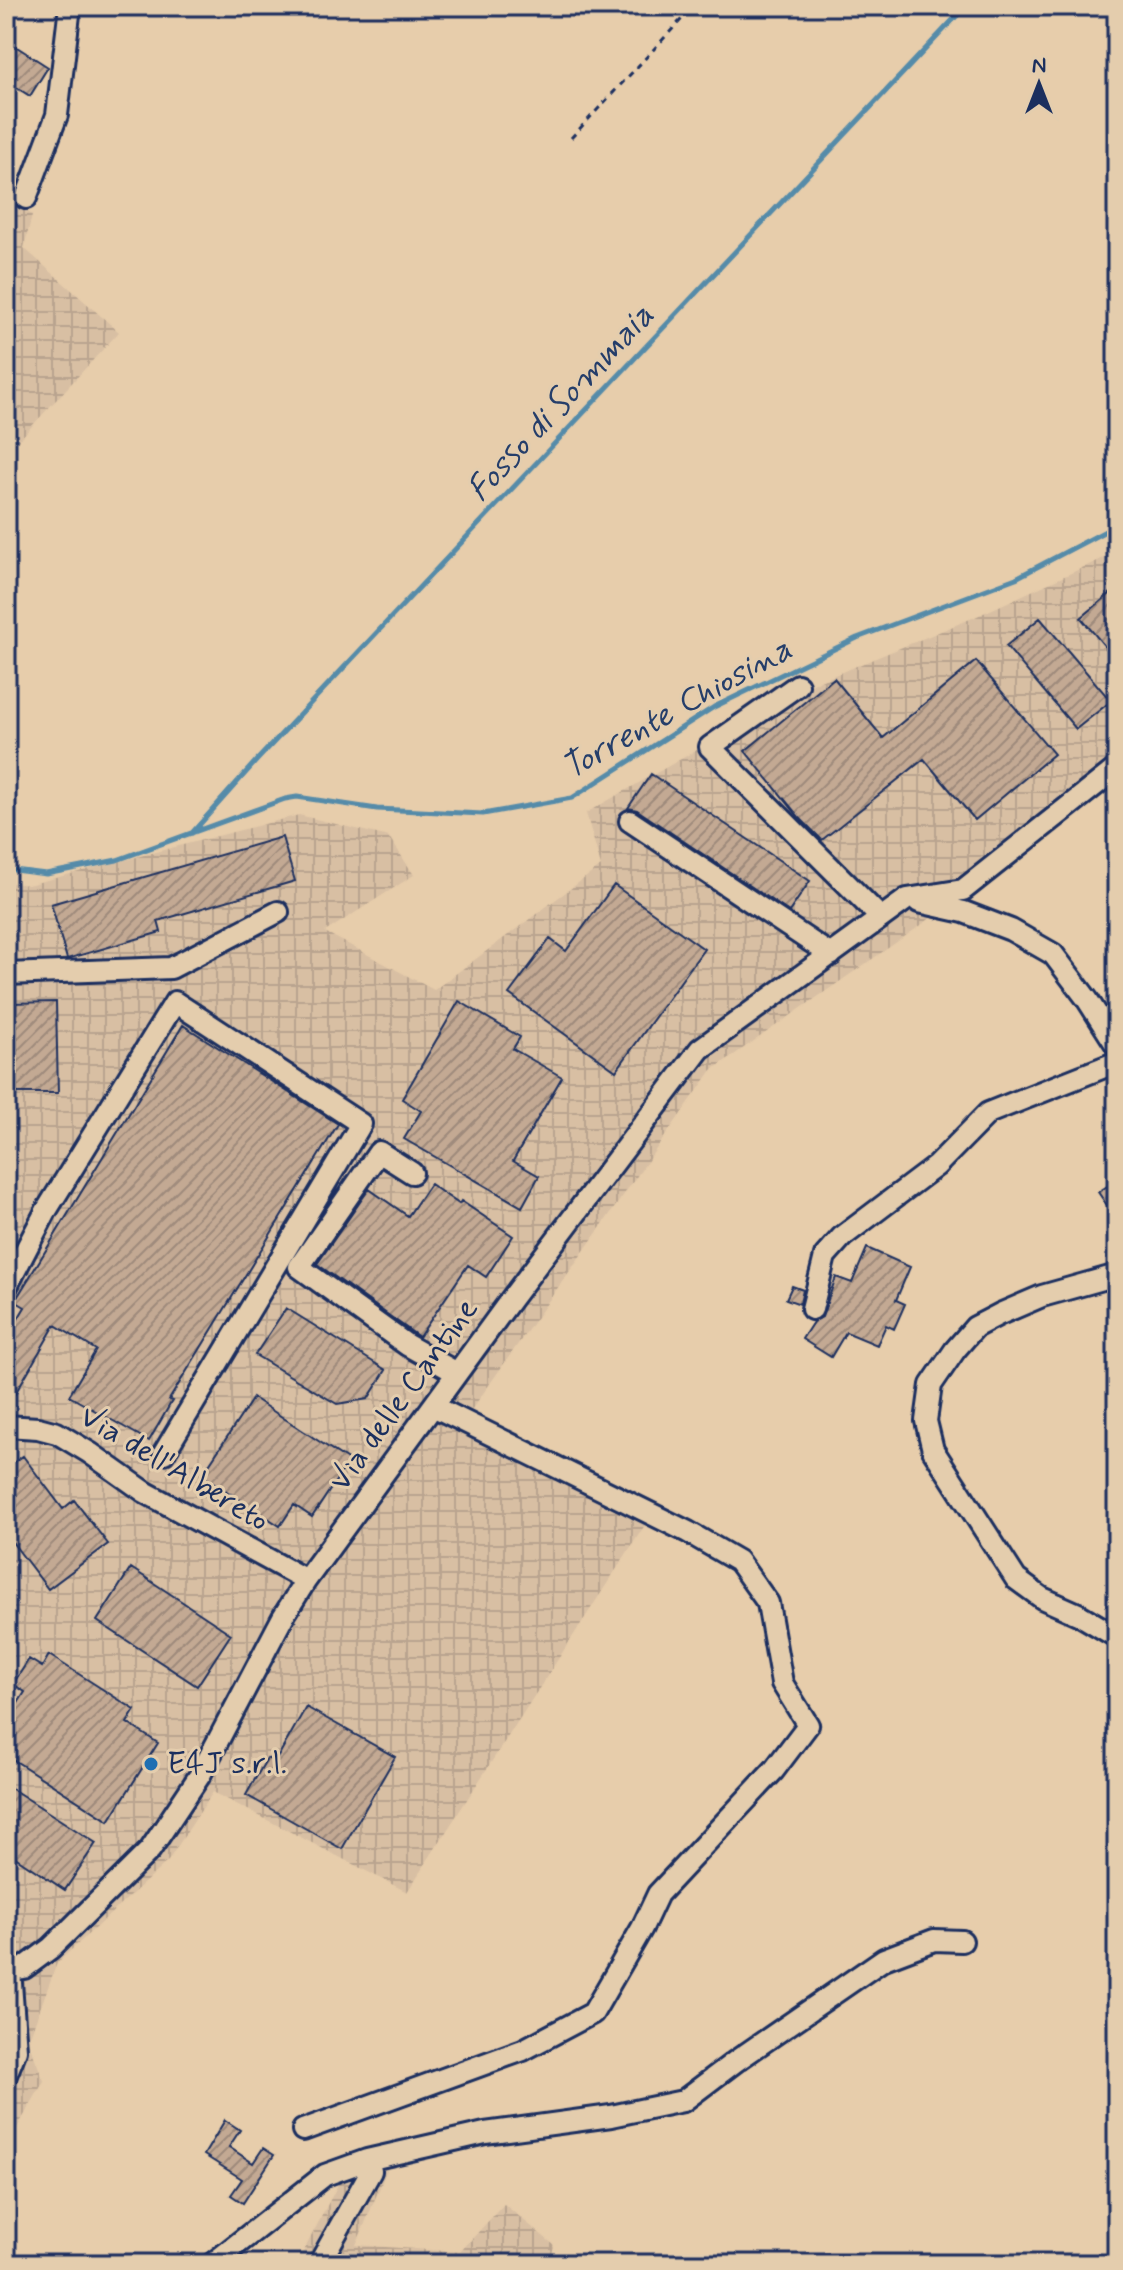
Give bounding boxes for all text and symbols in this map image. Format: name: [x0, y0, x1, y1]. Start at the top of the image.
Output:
north arrow: [999, 44, 1079, 124]
text: N: [1032, 52, 1046, 80]
water label: Fosso di Sommaia: [457, 294, 665, 512]
water label: Torrente Chiosina: [554, 627, 800, 791]
street label: Via delle Cantine: [320, 1290, 488, 1500]
street label: Via dell'Albereto: [71, 1396, 277, 1542]
place label: E4J s.r.l.: [167, 1743, 287, 1785]
marker: E4J s.r.l.: [142, 1755, 160, 1773]

